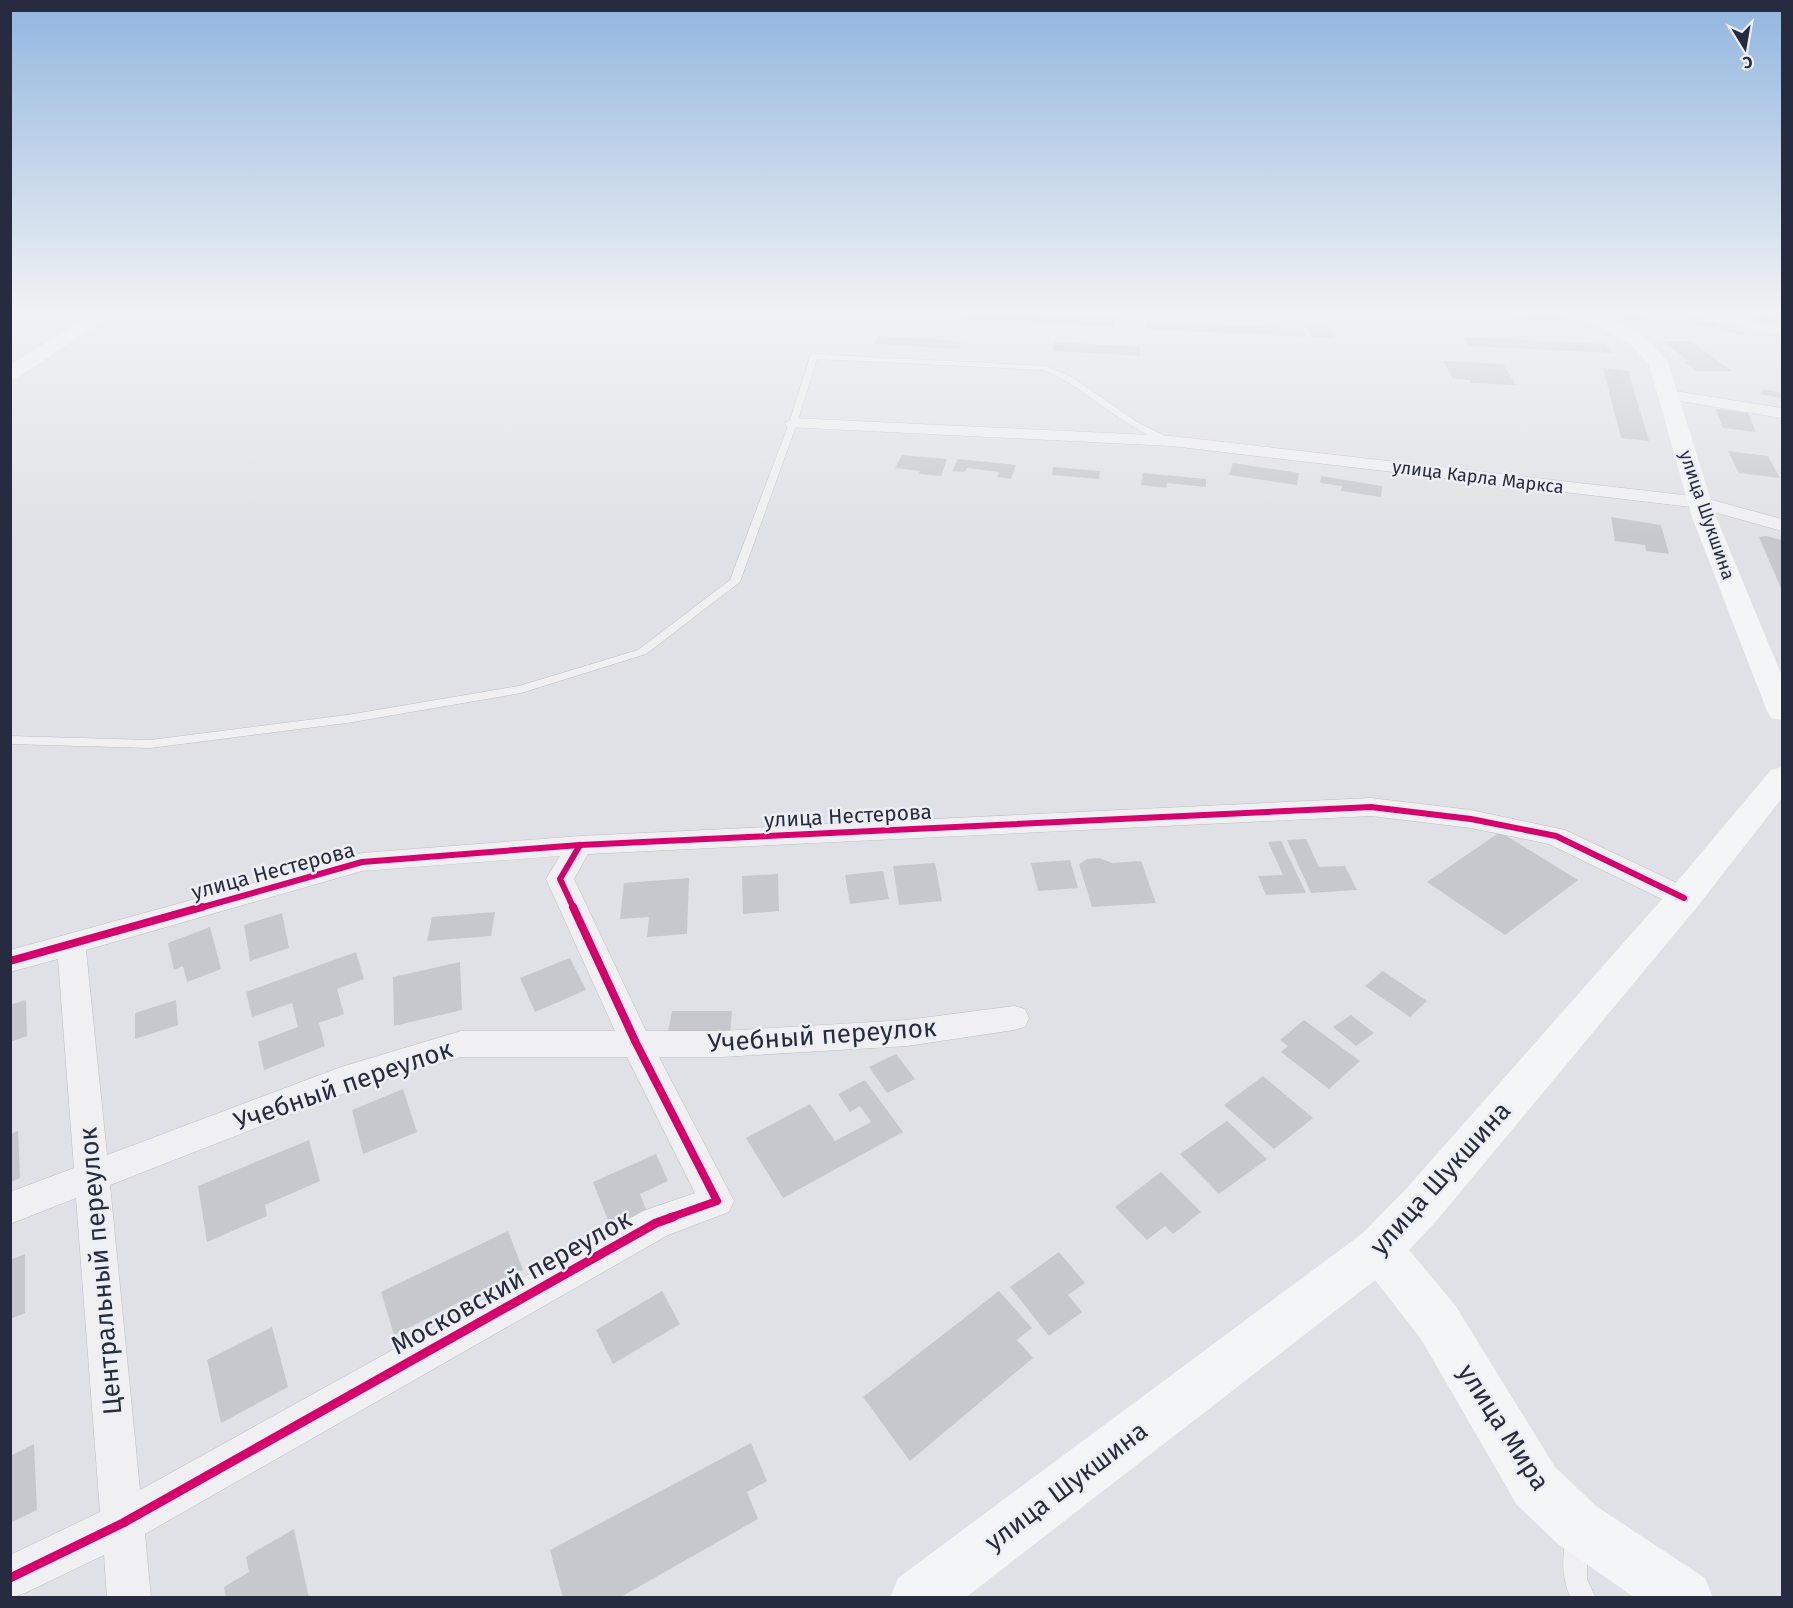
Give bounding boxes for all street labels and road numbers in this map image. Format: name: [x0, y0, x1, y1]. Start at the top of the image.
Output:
street label: улица Шукшина: [1675, 447, 1739, 583]
street label: улица Карла Маркса: [1391, 456, 1565, 498]
street label: улица Нестерова: [763, 799, 933, 833]
street label: улица Нестерова: [188, 837, 358, 905]
street label: Учебный переулок: [707, 1012, 938, 1059]
street label: Учебный переулок: [230, 1033, 457, 1137]
street label: улица Шукшина: [1363, 1095, 1517, 1261]
street label: Центральный переулок: [72, 1125, 129, 1416]
street label: Московский переулок: [386, 1203, 637, 1361]
street label: улица Мира: [1451, 1358, 1556, 1496]
street label: улица Шукшина: [979, 1415, 1154, 1558]

